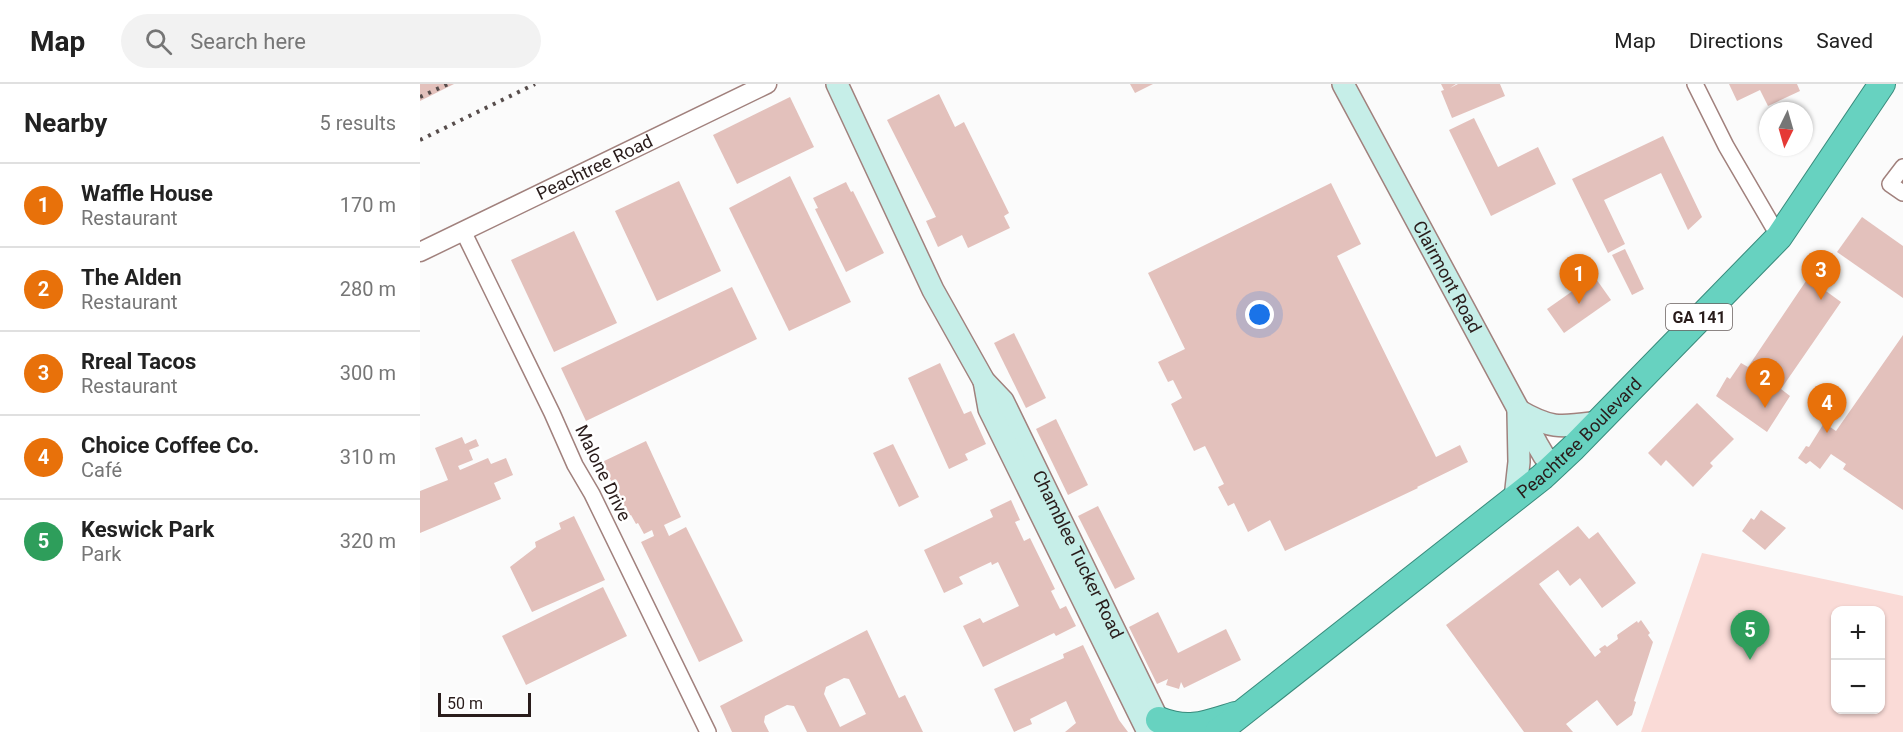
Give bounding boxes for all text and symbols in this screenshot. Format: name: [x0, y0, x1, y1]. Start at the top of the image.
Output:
search box: [121, 14, 541, 68]
text: Map: [30, 25, 85, 58]
icon: search: [142, 25, 175, 58]
text: Search here: [190, 29, 306, 54]
text: Map: [1614, 29, 1656, 53]
text: Directions: [1689, 29, 1783, 53]
text: Saved: [1816, 29, 1873, 53]
north arrow: [1759, 102, 1813, 156]
text: Nearby: [24, 108, 107, 138]
text: 5 results: [320, 111, 396, 135]
street label: Peachtree Road: [533, 130, 656, 204]
text: Waffle House: [81, 181, 213, 206]
text: 1: [38, 193, 49, 217]
text: 170 m: [340, 193, 396, 217]
text: Restaurant: [81, 206, 178, 230]
street label: Clairmont Road: [1409, 217, 1486, 336]
pin: 3: [1802, 250, 1840, 300]
pin: 1: [1560, 254, 1598, 304]
text: The Alden: [81, 265, 182, 290]
text: 2: [38, 277, 49, 301]
text: 280 m: [340, 277, 396, 301]
text: Restaurant: [81, 290, 178, 314]
your location: [1245, 300, 1274, 329]
road number: GA 141: [1666, 304, 1732, 330]
text: Rreal Tacos: [81, 349, 196, 374]
pin: 2: [1746, 358, 1784, 408]
text: 3: [38, 361, 49, 385]
text: 300 m: [340, 361, 396, 385]
street label: Peachtree Boulevard: [1513, 373, 1646, 503]
text: Restaurant: [81, 374, 178, 398]
pin: 4: [1808, 384, 1846, 433]
street label: Malone Drive: [571, 421, 636, 524]
text: Choice Coffee Co.: [81, 433, 260, 458]
text: 4: [38, 445, 49, 469]
text: 310 m: [340, 445, 396, 469]
text: Café: [81, 458, 122, 482]
street label: Chamblee Tucker Road: [1028, 467, 1128, 642]
text: Keswick Park: [81, 517, 214, 542]
text: 5: [38, 529, 49, 553]
text: 320 m: [340, 529, 396, 553]
text: Park: [81, 542, 121, 566]
map controls: [1831, 606, 1885, 714]
button: +: [1831, 606, 1885, 660]
pin: 5: [1730, 610, 1770, 660]
button: −: [1831, 660, 1885, 714]
scale bar: [438, 690, 531, 718]
text: 50 m: [447, 694, 483, 713]

